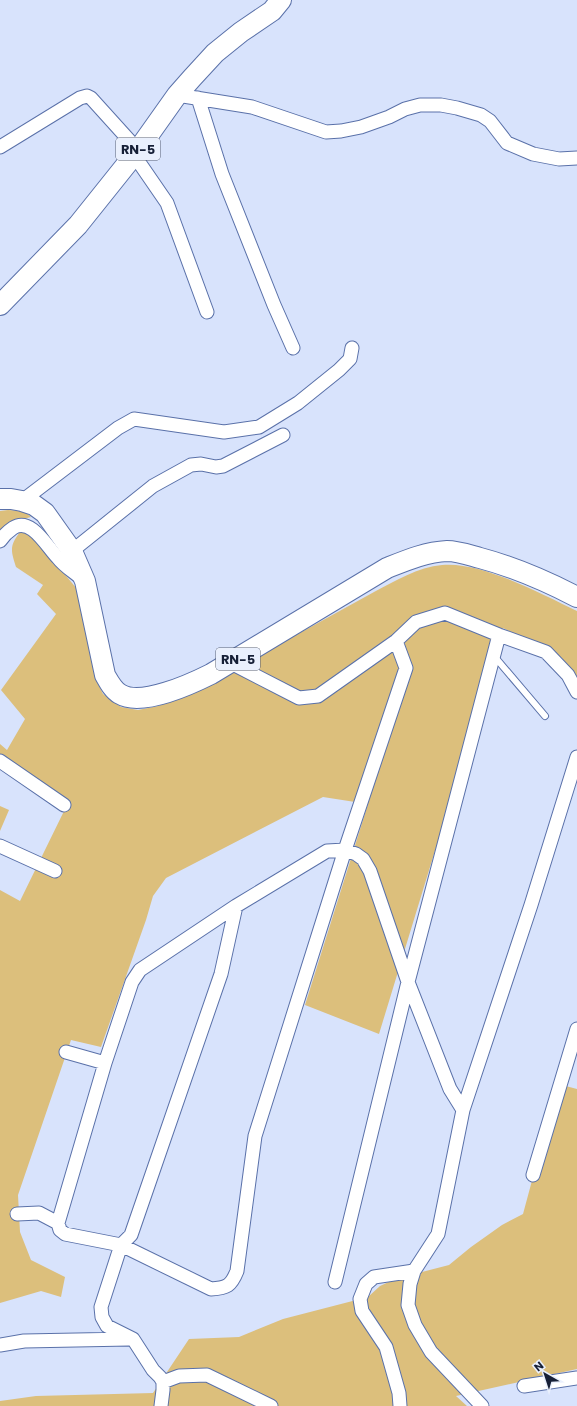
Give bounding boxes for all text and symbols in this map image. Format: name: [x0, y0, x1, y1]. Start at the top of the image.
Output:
road number: RN-5: [116, 138, 160, 160]
road number: RN-5: [216, 648, 260, 670]
north arrow: [525, 1354, 565, 1394]
text: N: [530, 1357, 547, 1375]

